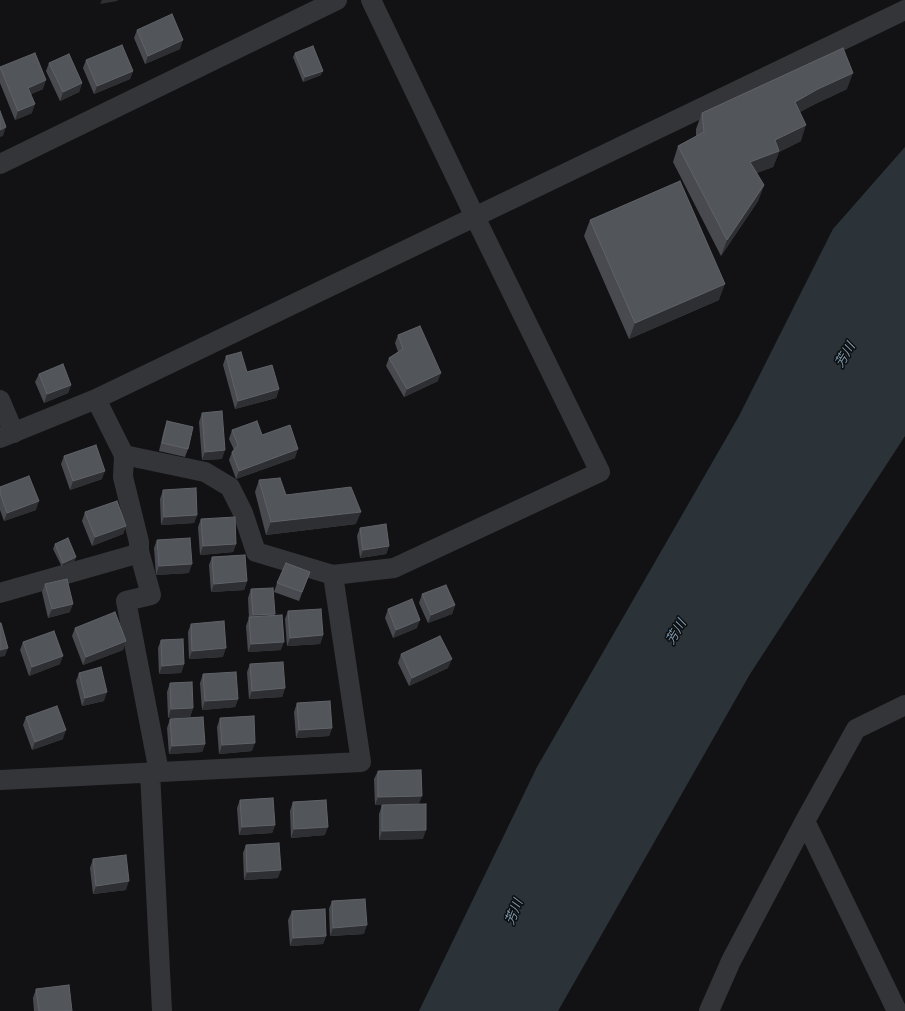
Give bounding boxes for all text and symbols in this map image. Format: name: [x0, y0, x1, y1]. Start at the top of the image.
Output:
water label: 芳川: [832, 340, 858, 370]
water label: 芳川: [663, 617, 689, 647]
water label: 芳川: [502, 897, 526, 927]

